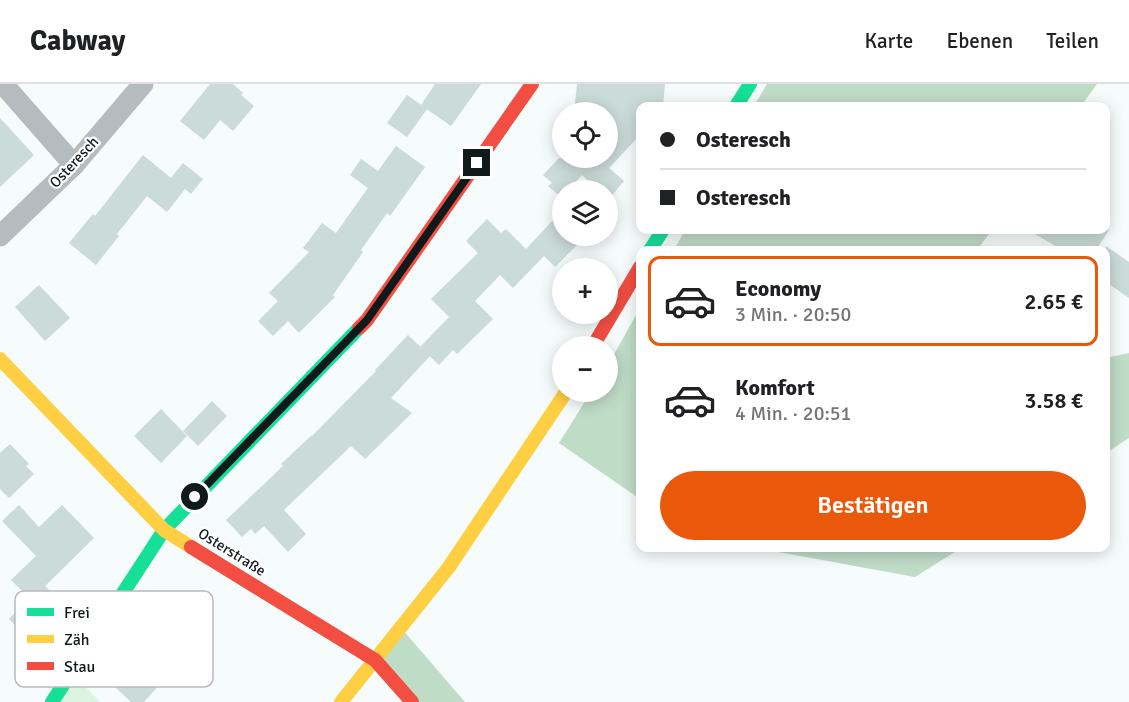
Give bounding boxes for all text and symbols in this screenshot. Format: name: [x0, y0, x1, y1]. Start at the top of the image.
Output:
text: Cabway: [30, 24, 125, 58]
text: Karte: [864, 28, 913, 54]
text: Ebenen: [946, 28, 1013, 54]
text: Teilen: [1046, 28, 1099, 54]
map controls: [552, 102, 618, 402]
button: locate: [552, 102, 618, 168]
text: Osteresch: [696, 126, 791, 153]
street label: Osteresch: [46, 133, 102, 191]
route end: [463, 149, 490, 176]
button: layers: [552, 180, 618, 246]
text: Osteresch: [696, 184, 791, 211]
button: +: [552, 258, 618, 324]
icon: car: [663, 274, 717, 328]
text: Economy: [735, 275, 821, 302]
text: 2.65 €: [1025, 288, 1083, 315]
text: 3 Min. · 20:50: [735, 302, 851, 327]
button: −: [552, 336, 618, 402]
icon: car: [663, 373, 717, 427]
text: Komfort: [735, 374, 815, 401]
text: 3.58 €: [1025, 387, 1083, 414]
text: 4 Min. · 20:51: [735, 401, 851, 426]
button: Bestätigen: [660, 471, 1086, 540]
route start: [181, 483, 208, 510]
street label: Osterstraße: [195, 524, 269, 580]
legend: [15, 591, 213, 687]
text: Frei: [64, 603, 90, 623]
text: Zäh: [64, 630, 90, 650]
text: Stau: [64, 657, 95, 677]

